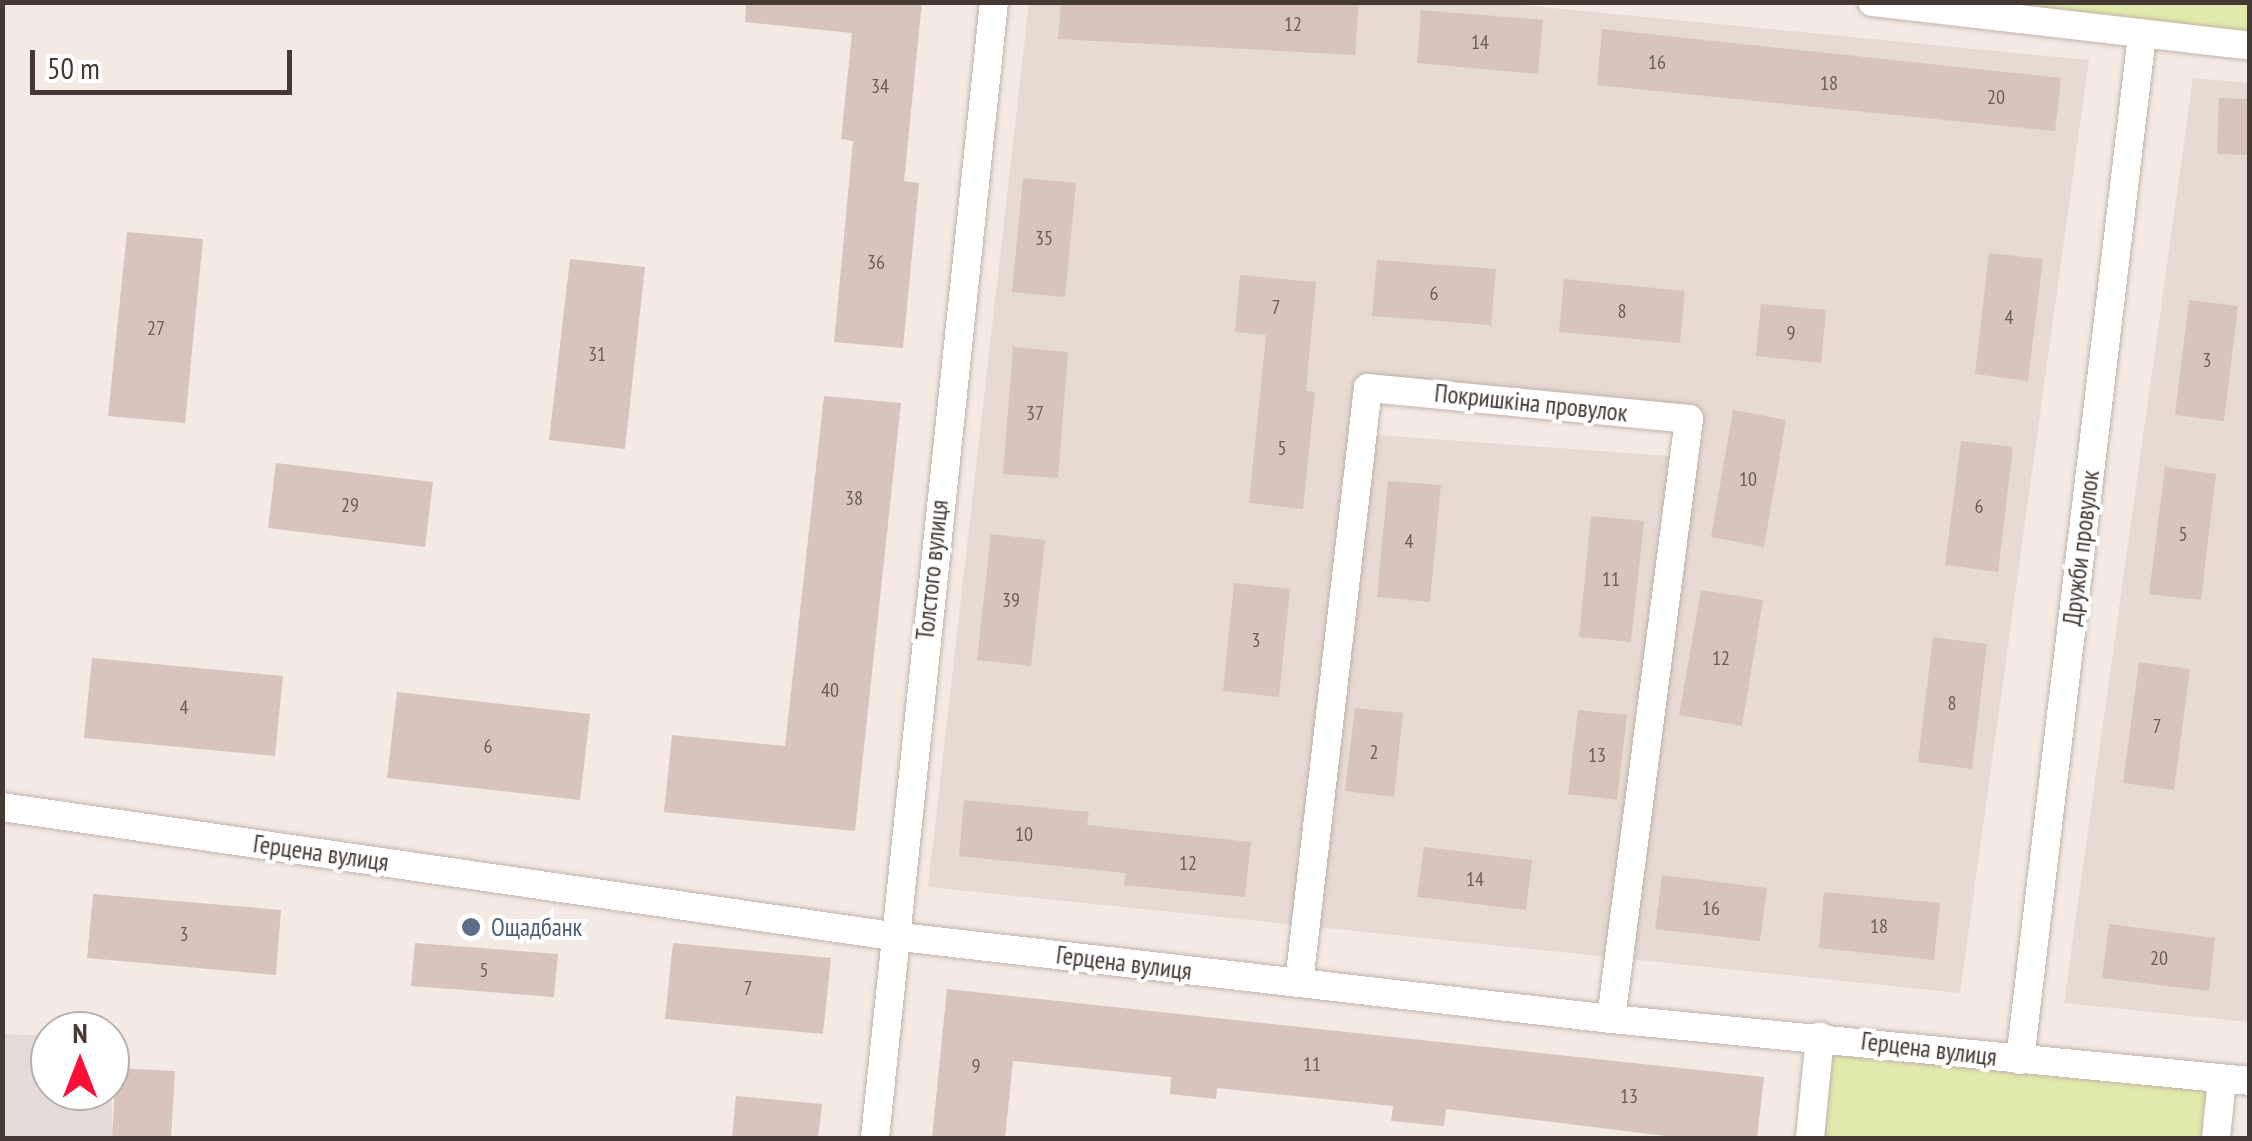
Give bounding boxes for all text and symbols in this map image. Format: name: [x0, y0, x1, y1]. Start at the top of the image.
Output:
house number: 12: [1284, 12, 1302, 36]
scale bar: [35, 30, 298, 92]
house number: 14: [1471, 30, 1489, 54]
text: 50 m: [47, 48, 100, 87]
house number: 16: [1648, 50, 1666, 74]
house number: 18: [1820, 71, 1838, 95]
house number: 34: [871, 74, 889, 98]
house number: 20: [1987, 85, 2005, 109]
house number: 35: [1035, 226, 1053, 250]
house number: 36: [867, 250, 885, 274]
house number: 6: [1430, 281, 1438, 305]
house number: 7: [1272, 295, 1280, 319]
house number: 8: [1618, 299, 1626, 323]
house number: 4: [2005, 305, 2013, 329]
house number: 27: [147, 316, 165, 340]
house number: 9: [1787, 321, 1795, 345]
house number: 31: [588, 342, 606, 366]
house number: 3: [2203, 348, 2211, 372]
street label: Покришкіна провулок: [1433, 378, 1629, 428]
house number: 37: [1026, 401, 1044, 425]
house number: 5: [1278, 436, 1286, 460]
house number: 10: [1739, 467, 1757, 491]
street label: Дружби провулок: [2057, 469, 2105, 627]
house number: 38: [845, 486, 863, 510]
house number: 29: [341, 493, 359, 517]
house number: 6: [1975, 494, 1983, 518]
street label: Толстого вулиця: [910, 498, 954, 642]
house number: 5: [2179, 522, 2187, 546]
house number: 4: [1405, 529, 1413, 553]
house number: 11: [1602, 567, 1620, 591]
house number: 39: [1002, 588, 1020, 612]
house number: 3: [1252, 628, 1260, 652]
house number: 12: [1712, 646, 1730, 670]
house number: 40: [821, 678, 839, 702]
house number: 8: [1948, 691, 1956, 715]
house number: 4: [180, 695, 188, 719]
house number: 7: [2153, 714, 2161, 738]
house number: 6: [484, 734, 492, 758]
house number: 2: [1370, 740, 1378, 764]
house number: 13: [1588, 743, 1606, 767]
house number: 10: [1015, 822, 1033, 846]
street label: Герцена вулиця: [251, 829, 391, 877]
house number: 12: [1179, 851, 1197, 875]
house number: 14: [1466, 867, 1484, 891]
house number: 16: [1702, 896, 1720, 920]
place label: Ощадбанк: [491, 912, 582, 942]
house number: 18: [1870, 914, 1888, 938]
marker: Ощадбанк: [460, 916, 482, 938]
house number: 3: [180, 922, 188, 946]
street label: Герцена вулиця: [1054, 940, 1194, 986]
house number: 20: [2150, 946, 2168, 970]
house number: 5: [480, 958, 488, 982]
house number: 7: [744, 976, 752, 1000]
north arrow: [30, 1011, 130, 1111]
text: N: [72, 1014, 88, 1051]
street label: Герцена вулиця: [1859, 1026, 1999, 1072]
house number: 11: [1303, 1052, 1321, 1076]
house number: 9: [972, 1054, 980, 1078]
house number: 13: [1620, 1084, 1638, 1108]

